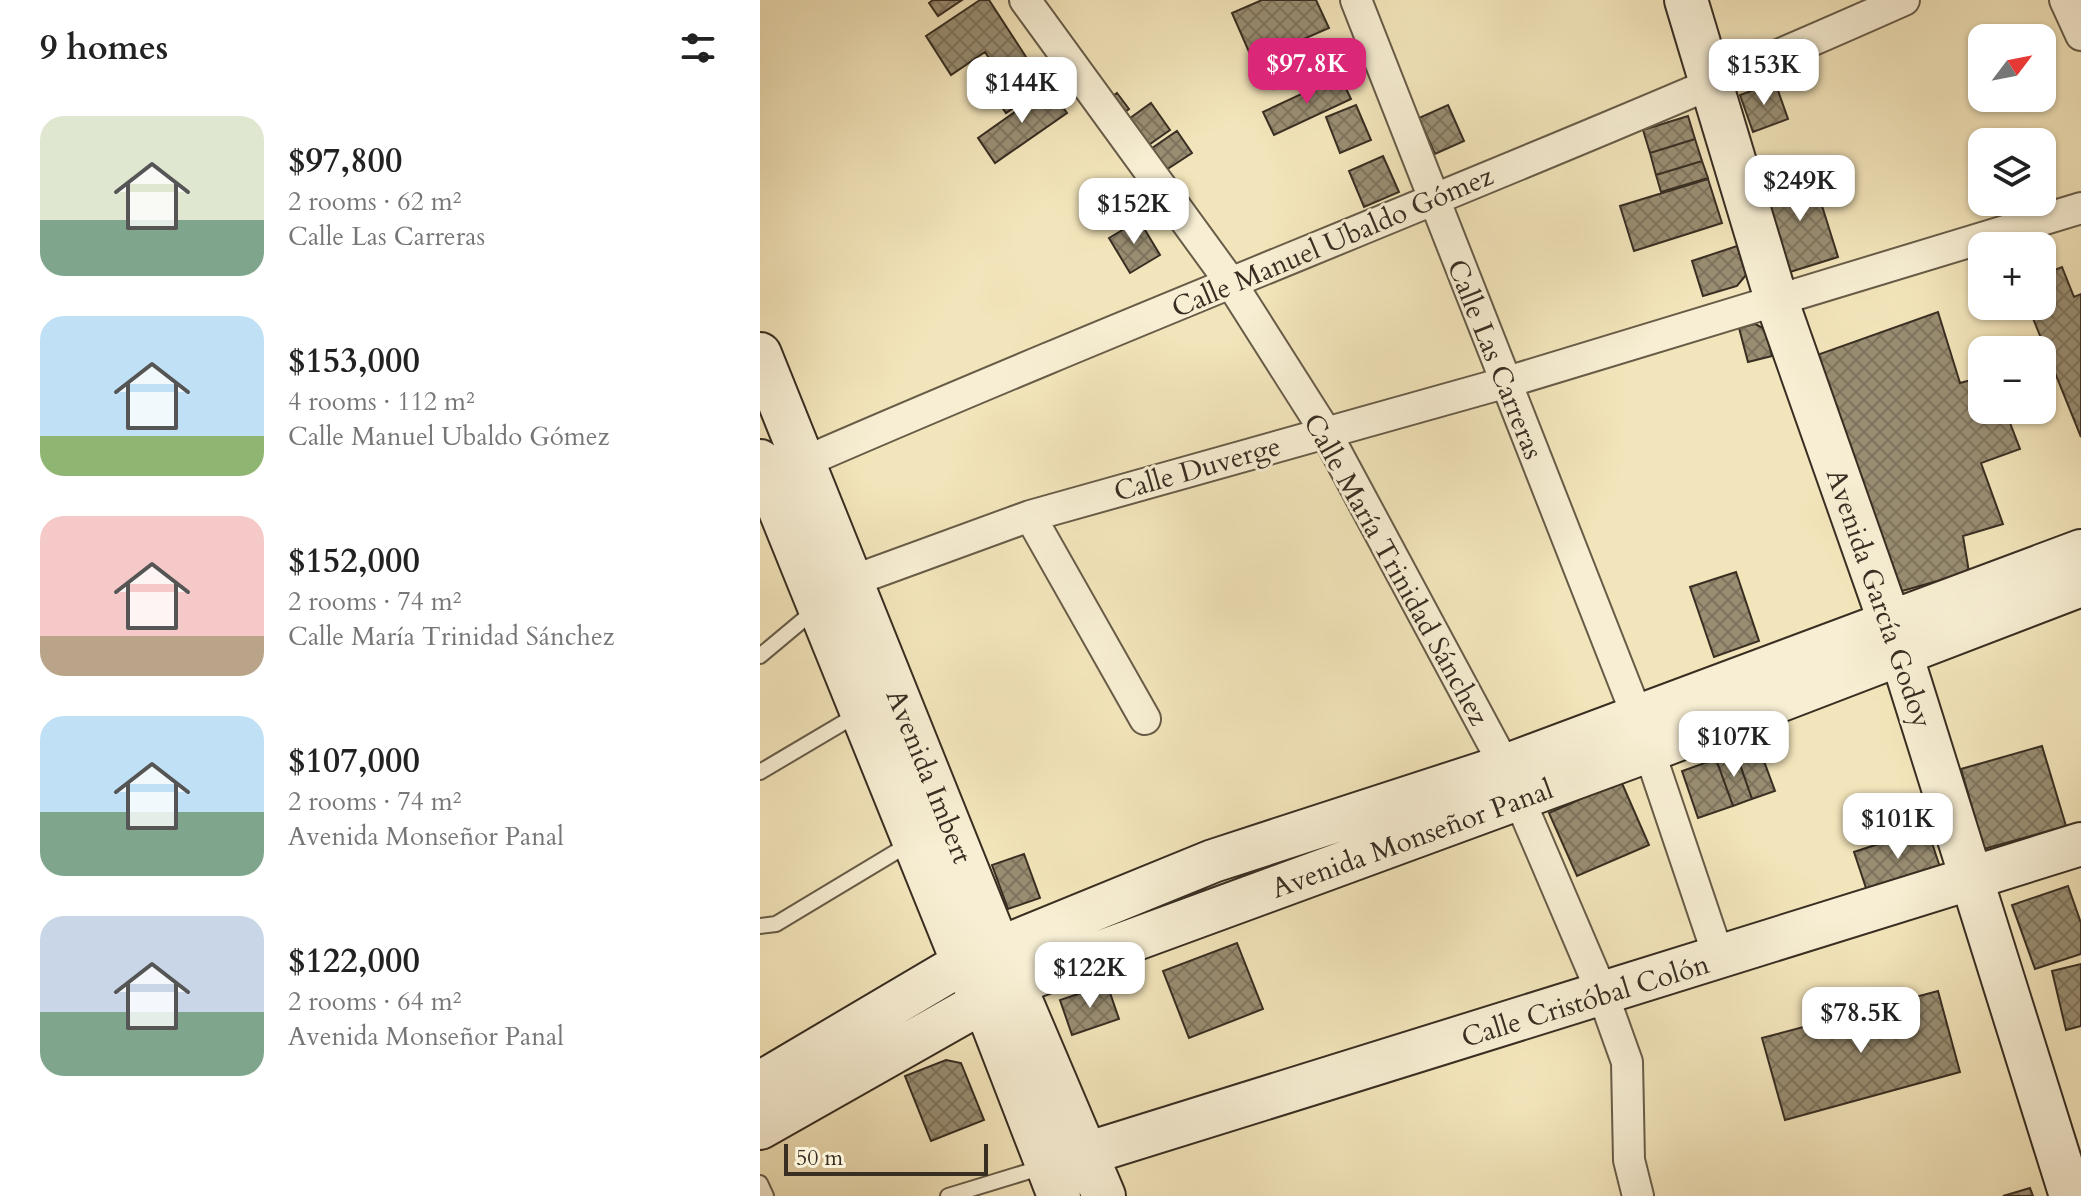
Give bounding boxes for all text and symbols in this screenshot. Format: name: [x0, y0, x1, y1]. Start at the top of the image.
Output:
north arrow: [1968, 24, 2056, 112]
map controls: [1968, 24, 2056, 424]
text: 9 homes: [40, 25, 168, 71]
icon: filters: [676, 26, 720, 70]
pin: $97.8K: [1242, 38, 1372, 106]
pin: $153K: [1708, 39, 1820, 107]
text: $97.8K: [1266, 46, 1348, 81]
text: $153K: [1727, 47, 1801, 82]
pin: $144K: [966, 57, 1078, 125]
text: $144K: [985, 65, 1059, 100]
button: layers: [1968, 128, 2056, 216]
text: $97,800: [288, 138, 402, 184]
icon: home: [104, 148, 200, 244]
pin: $249K: [1744, 155, 1856, 223]
street label: Calle Manuel Ubaldo Gómez: [1166, 157, 1499, 327]
text: $249K: [1763, 163, 1837, 198]
pin: $152K: [1078, 178, 1190, 246]
text: 2 rooms · 62 m²: [288, 184, 461, 219]
text: $152K: [1097, 186, 1171, 221]
text: Calle Las Carreras: [288, 219, 485, 254]
button: +: [1968, 232, 2056, 320]
street label: Calle Las Carreras: [1438, 254, 1552, 465]
button: −: [1968, 336, 2056, 424]
text: $153,000: [288, 338, 420, 384]
icon: home: [104, 348, 200, 444]
text: 4 rooms · 112 m²: [288, 384, 475, 419]
street label: Calle María Trinidad Sánchez: [1294, 407, 1498, 733]
text: Calle Manuel Ubaldo Gómez: [288, 419, 609, 454]
street label: Calle Duverge: [1110, 427, 1285, 511]
street label: Avenida García Godoy: [1817, 464, 1941, 733]
text: $152,000: [288, 538, 420, 584]
icon: home: [104, 548, 200, 644]
text: 2 rooms · 74 m²: [288, 584, 461, 619]
text: Calle María Trinidad Sánchez: [288, 619, 614, 654]
street label: Avenida Imbert: [877, 683, 981, 869]
pin: $107K: [1678, 711, 1790, 779]
text: $107K: [1697, 719, 1771, 754]
text: $107,000: [288, 738, 420, 784]
icon: home: [104, 748, 200, 844]
street label: Avenida Monseñor Panal: [1266, 770, 1558, 908]
text: 2 rooms · 74 m²: [288, 784, 461, 819]
pin: $101K: [1842, 793, 1954, 861]
text: $101K: [1861, 801, 1935, 836]
text: Avenida Monseñor Panal: [288, 819, 564, 854]
text: $122,000: [288, 938, 420, 984]
pin: $122K: [1034, 942, 1146, 1010]
street label: Calle Cristóbal Colón: [1457, 945, 1714, 1057]
icon: home: [104, 948, 200, 1044]
text: $122K: [1053, 950, 1127, 985]
text: 2 rooms · 64 m²: [288, 984, 461, 1019]
pin: $78.5K: [1796, 987, 1926, 1055]
text: $78.5K: [1820, 995, 1902, 1030]
text: Avenida Monseñor Panal: [288, 1019, 564, 1054]
scale bar: [784, 1140, 988, 1176]
text: 50 m: [796, 1143, 843, 1173]

